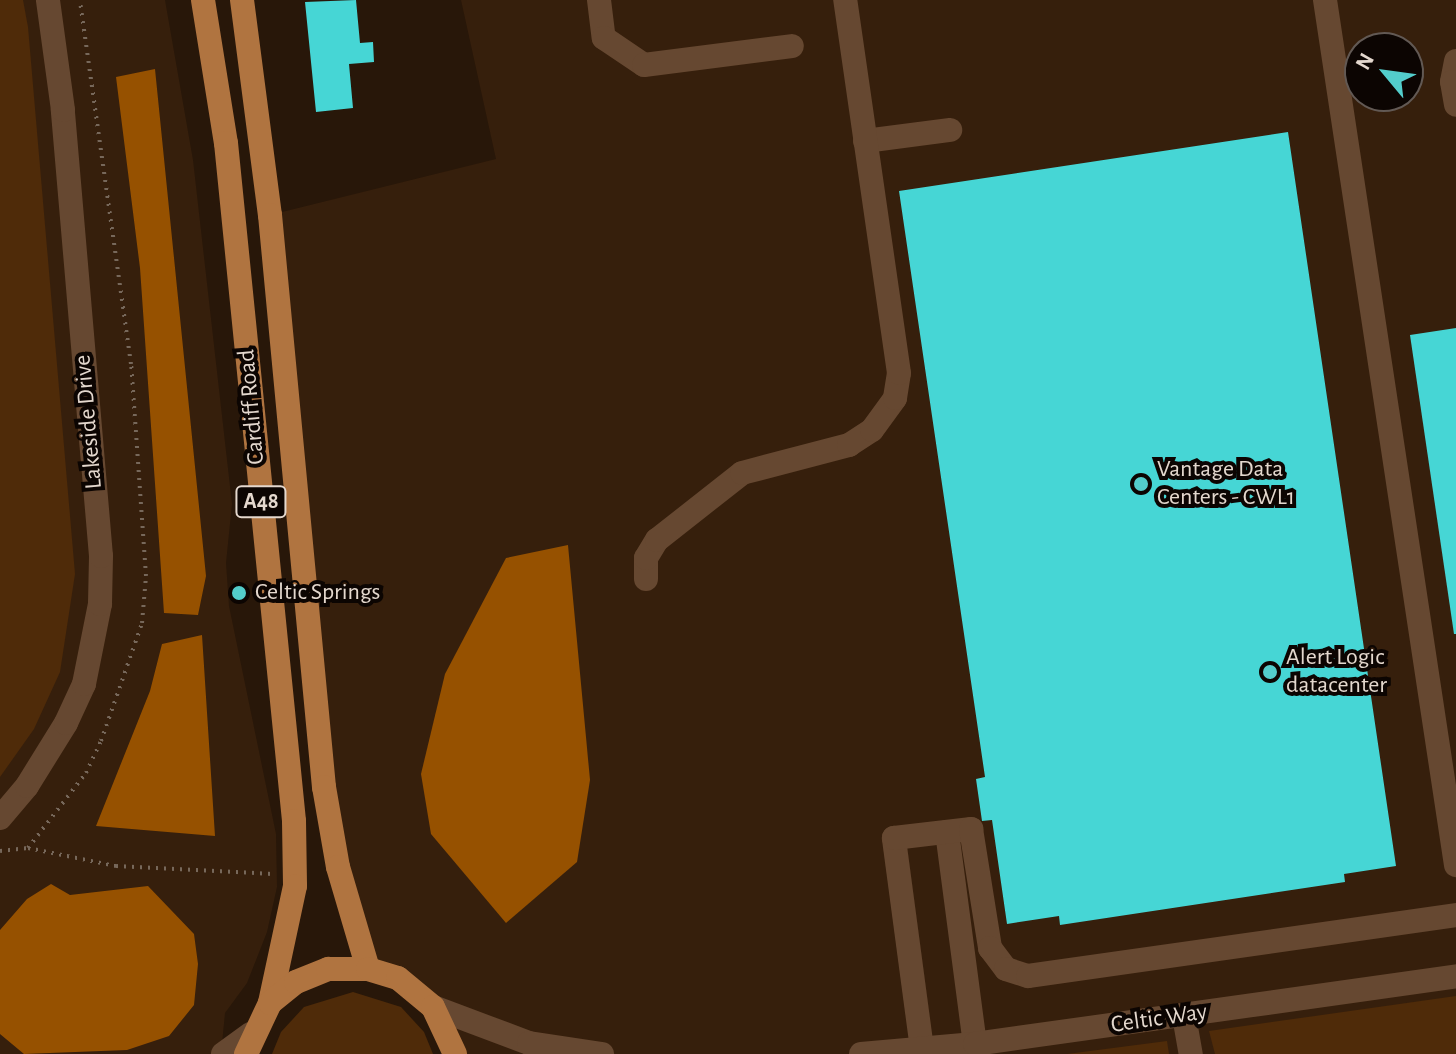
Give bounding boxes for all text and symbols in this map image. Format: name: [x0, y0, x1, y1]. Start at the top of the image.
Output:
north arrow: [1344, 32, 1424, 112]
text: N: [1351, 49, 1378, 73]
street label: Cardiff Road: [233, 348, 271, 466]
street label: Lakeside Drive: [69, 354, 109, 490]
place label: Vantage Data Centers - CWL1: [1157, 456, 1295, 512]
marker: Vantage Data Centers - CWL1: [1132, 475, 1150, 493]
road number: A48: [235, 484, 287, 520]
place label: Celtic Springs: [255, 579, 380, 607]
marker: Celtic Springs: [230, 584, 248, 602]
place label: Alert Logic datacenter: [1286, 644, 1387, 700]
marker: Alert Logic datacenter: [1261, 663, 1279, 681]
street label: Celtic Way: [1109, 998, 1209, 1040]

